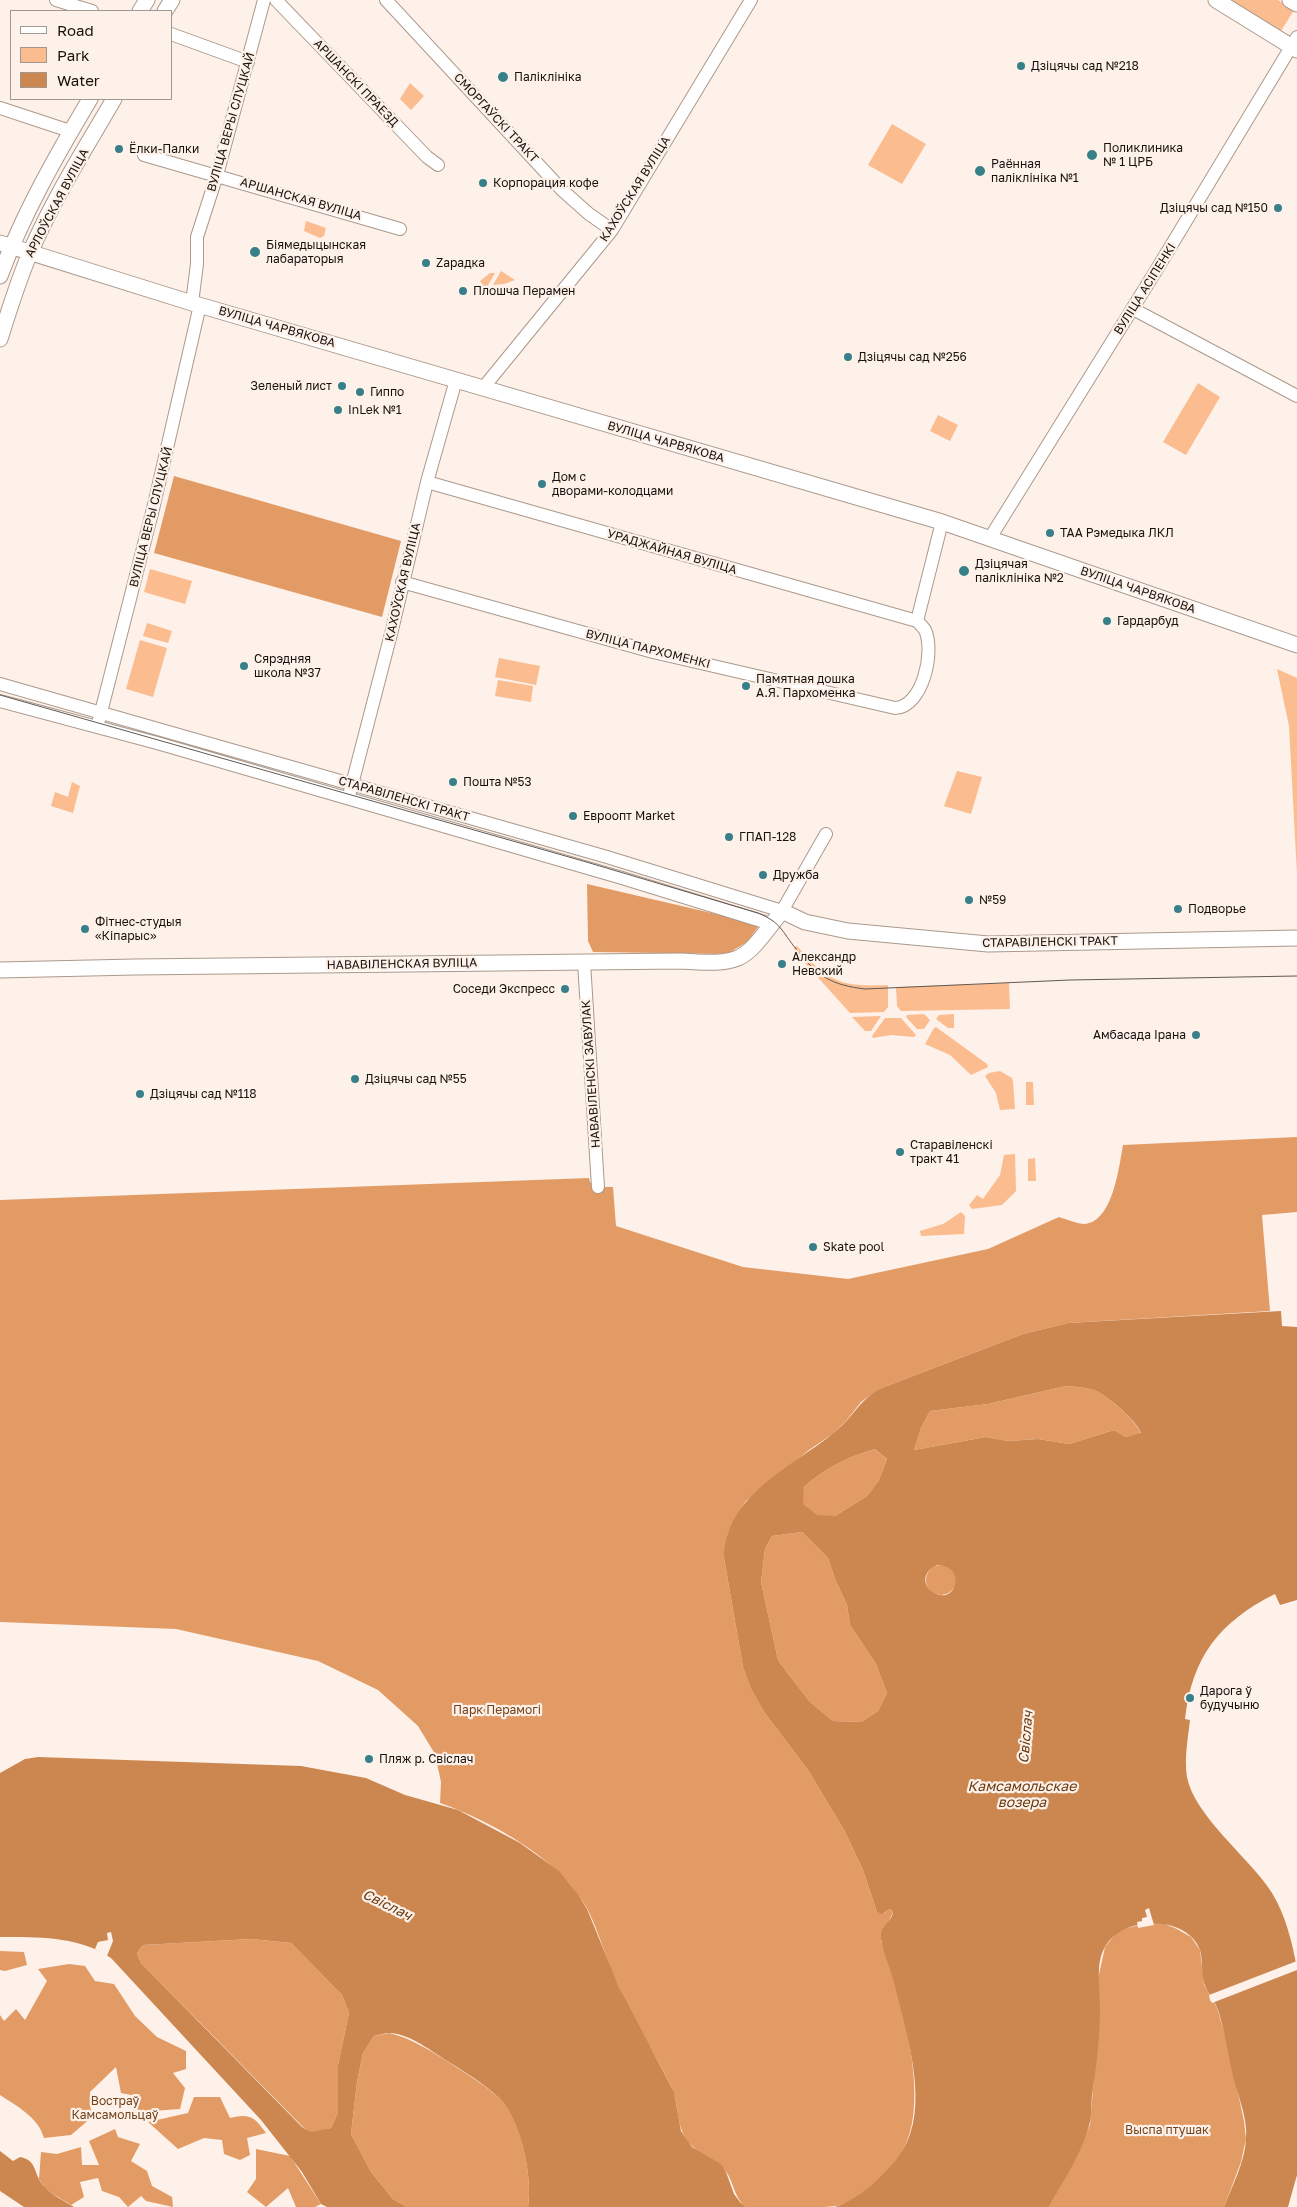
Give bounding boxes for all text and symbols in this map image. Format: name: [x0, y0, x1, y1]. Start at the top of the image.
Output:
legend: [10, 10, 172, 100]
text: Road: [57, 21, 94, 39]
street label: АРШАНСКІ ПРАЕЗД: [311, 36, 401, 130]
text: Park: [57, 46, 89, 64]
street label: ВУЛІЦА ВЕРЫ СЛУЦКАЙ: [204, 51, 258, 193]
place label: Дзіцячы сад №218: [1031, 59, 1139, 73]
marker: Дзіцячы сад №218: [1015, 60, 1027, 72]
street label: СМОРГАЎСКІ ТРАКТ: [451, 70, 541, 166]
marker: Паліклініка: [496, 70, 510, 84]
place label: Паліклініка: [514, 70, 581, 84]
text: Water: [57, 71, 100, 89]
street label: КАХОЎСКАЯ ВУЛІЦА: [597, 134, 673, 244]
place label: Поликлиника № 1 ЦРБ: [1103, 141, 1183, 169]
place label: Ёлки-Палки: [129, 142, 199, 156]
marker: Ёлки-Палки: [113, 143, 125, 155]
street label: АРЛОЎСКАЯ ВУЛІЦА: [22, 146, 92, 260]
marker: Поликлиника № 1 ЦРБ: [1085, 148, 1099, 162]
place label: Раённая паліклініка №1: [991, 157, 1079, 185]
marker: Раённая паліклініка №1: [973, 164, 987, 178]
street label: АРШАНСКАЯ ВУЛІЦА: [239, 175, 363, 223]
place label: Корпорация кофе: [493, 176, 599, 190]
marker: Корпорация кофе: [477, 177, 489, 189]
place label: Дзіцячы сад №150: [1160, 201, 1268, 215]
marker: Дзіцячы сад №150: [1272, 202, 1284, 214]
place label: Біямедыцынская лабараторыя: [266, 238, 366, 266]
street label: ВУЛІЦА АСІПЕНКІ: [1111, 241, 1179, 337]
marker: Біямедыцынская лабараторыя: [248, 245, 262, 259]
place label: Zарадка: [436, 256, 485, 270]
marker: Zарадка: [420, 257, 432, 269]
place label: Плошча Перамен: [473, 284, 575, 298]
marker: Плошча Перамен: [457, 285, 469, 297]
street label: ВУЛІЦА ЧАРВЯКОВА: [217, 303, 337, 351]
place label: Дзіцячы сад №256: [858, 350, 967, 364]
marker: Дзіцячы сад №256: [842, 351, 854, 363]
place label: Зеленый лист: [250, 379, 332, 393]
marker: Зеленый лист: [336, 380, 348, 392]
place label: Гиппо: [370, 385, 404, 399]
marker: Гиппо: [354, 386, 366, 398]
place label: InLek №1: [348, 403, 402, 417]
marker: InLek №1: [332, 404, 344, 416]
street label: ВУЛІЦА ЧАРВЯКОВА: [606, 418, 726, 466]
street label: ВУЛІЦА ВЕРЫ СЛУЦКАЙ: [127, 445, 175, 589]
place label: Дом с дворами-колодцами: [552, 470, 673, 498]
marker: Дом с дворами-колодцами: [536, 478, 548, 490]
street label: КАХОЎСКАЯ ВУЛІЦА: [382, 521, 424, 643]
place label: ТАА Рэмедыка ЛКЛ: [1060, 526, 1174, 540]
street label: УРАДЖАЙНАЯ ВУЛІЦА: [605, 527, 739, 577]
marker: ТАА Рэмедыка ЛКЛ: [1044, 527, 1056, 539]
place label: Дзіцячая паліклініка №2: [975, 557, 1064, 585]
marker: Дзіцячая паліклініка №2: [957, 564, 971, 578]
street label: ВУЛІЦА ЧАРВЯКОВА: [1079, 564, 1197, 616]
place label: Гардарбуд: [1117, 614, 1179, 628]
marker: Гардарбуд: [1101, 615, 1113, 627]
street label: ВУЛІЦА ПАРХОМЕНКІ: [584, 627, 712, 671]
place label: Сярэдняя школа №37: [254, 652, 321, 680]
marker: Сярэдняя школа №37: [238, 660, 250, 672]
place label: Памятная дошка А.Я. Пархоменка: [756, 672, 856, 700]
marker: Памятная дошка А.Я. Пархоменка: [740, 680, 752, 692]
street label: СТАРАВІЛЕНСКІ ТРАКТ: [337, 773, 471, 825]
place label: Пошта №53: [463, 775, 531, 789]
marker: Пошта №53: [447, 776, 459, 788]
place label: Евроопт Market: [583, 809, 675, 823]
marker: Евроопт Market: [567, 810, 579, 822]
place label: ГПАП-128: [739, 830, 796, 844]
marker: ГПАП-128: [723, 831, 735, 843]
place label: Дружба: [773, 868, 819, 882]
marker: Дружба: [757, 869, 769, 881]
place label: №59: [979, 893, 1006, 907]
marker: №59: [963, 894, 975, 906]
place label: Подворье: [1188, 902, 1246, 916]
marker: Подворье: [1172, 903, 1184, 915]
place label: Фітнес-студыя «Кіпарыс»: [95, 915, 182, 943]
marker: Фітнес-студыя «Кіпарыс»: [79, 923, 91, 935]
street label: СТАРАВІЛЕНСКІ ТРАКТ: [982, 934, 1118, 950]
place label: Александр Невский: [792, 950, 856, 978]
street label: НАВАВІЛЕНСКАЯ ВУЛІЦА: [327, 955, 477, 973]
marker: Александр Невский: [776, 958, 788, 970]
place label: Соседи Экспресс: [453, 982, 555, 996]
marker: Соседи Экспресс: [559, 983, 571, 995]
street label: НАВАВІЛЕНСКІ ЗАВУЛАК: [579, 999, 603, 1149]
place label: Амбасада Ірана: [1093, 1028, 1186, 1042]
marker: Амбасада Ірана: [1190, 1029, 1202, 1041]
place label: Дзіцячы сад №55: [365, 1072, 467, 1086]
marker: Дзіцячы сад №55: [349, 1073, 361, 1085]
place label: Дзіцячы сад №118: [150, 1087, 257, 1101]
marker: Дзіцячы сад №118: [134, 1088, 146, 1100]
place label: Старавіленскі тракт 41: [910, 1138, 993, 1166]
marker: Старавіленскі тракт 41: [894, 1146, 906, 1158]
place label: Skate pool: [823, 1240, 884, 1254]
marker: Skate pool: [807, 1241, 819, 1253]
place label: Дарога ў будучыню: [1200, 1684, 1259, 1712]
marker: Дарога ў будучыню: [1184, 1692, 1196, 1704]
park label: Парк Перамогі: [453, 1703, 541, 1717]
water label: Свіслач: [1015, 1710, 1037, 1764]
place label: Пляж р. Свіслач: [379, 1752, 473, 1766]
marker: Пляж р. Свіслач: [363, 1753, 375, 1765]
water label: Камсамольскае возера: [968, 1779, 1076, 1811]
water label: Свіслач: [360, 1886, 414, 1924]
park label: Востраў Камсамольцаў: [72, 2094, 158, 2122]
park label: Выспа птушак: [1125, 2123, 1209, 2137]

